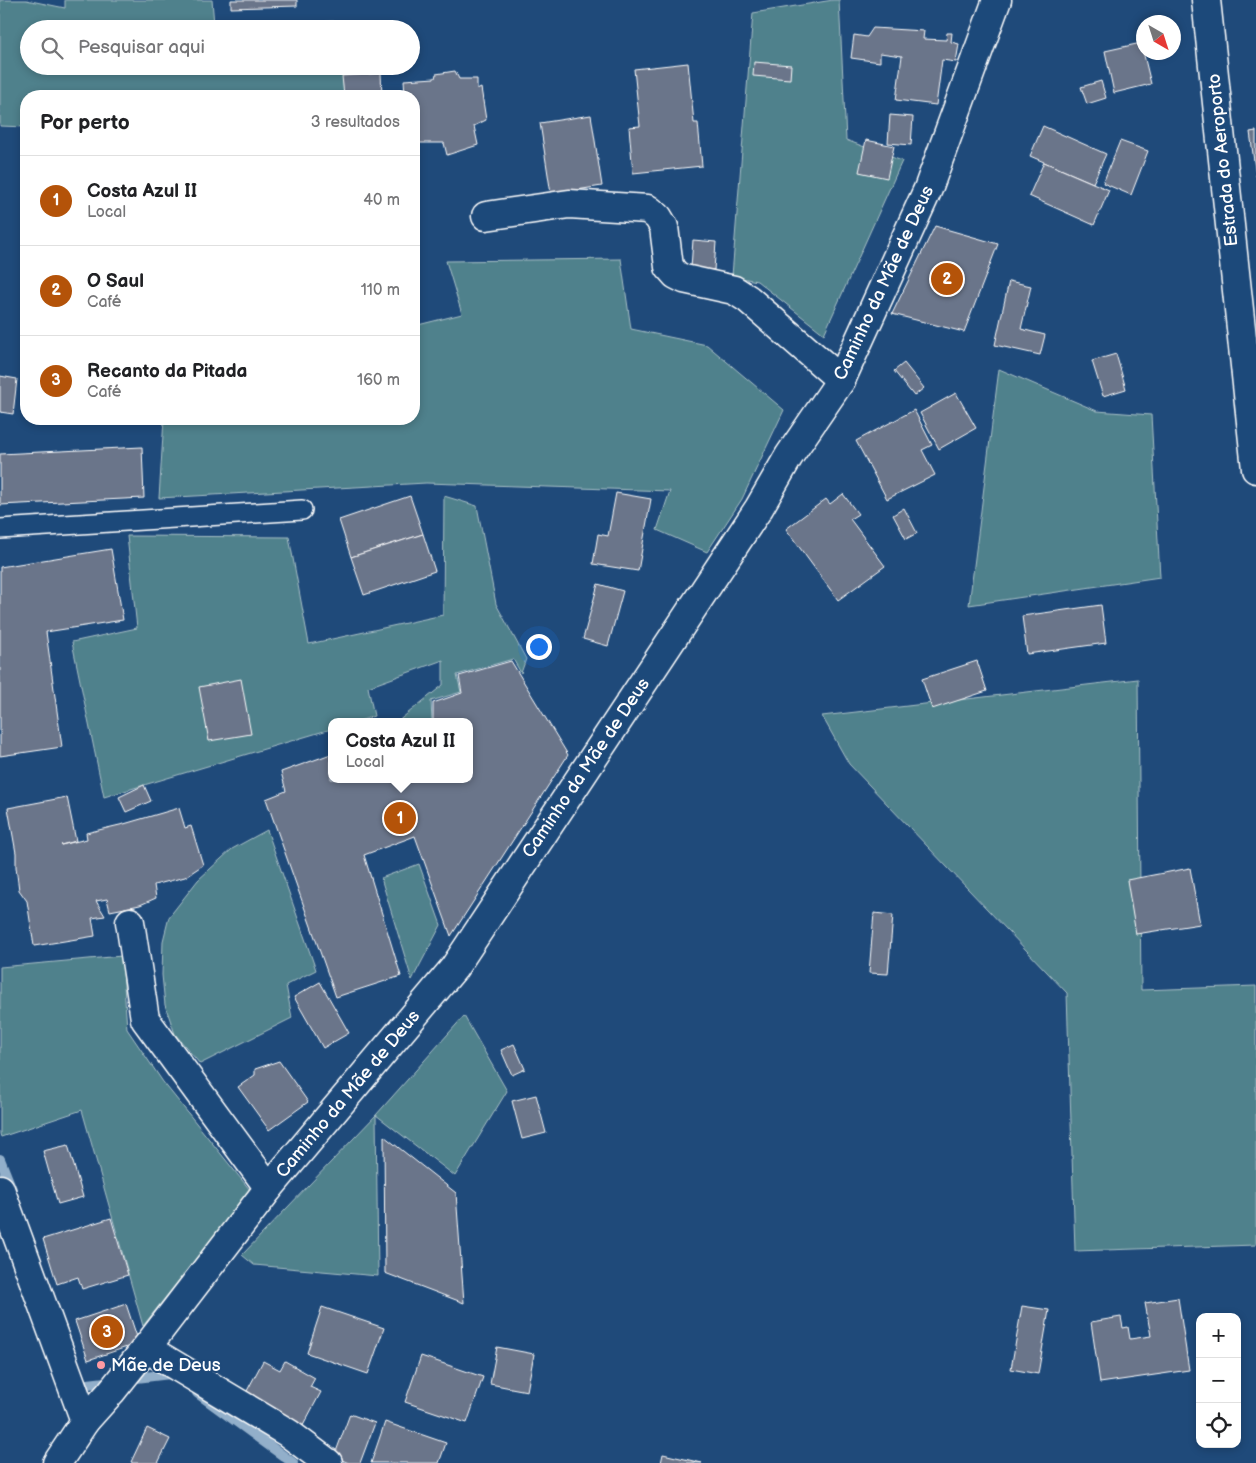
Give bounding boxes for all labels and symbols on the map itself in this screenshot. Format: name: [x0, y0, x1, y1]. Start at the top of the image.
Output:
north arrow: [1136, 15, 1181, 60]
street label: Estrada do Aeroporto: [1203, 73, 1243, 247]
street label: Caminho da Mãe de Deus: [830, 182, 938, 384]
pin: 2: [931, 260, 963, 298]
your location: [526, 634, 552, 660]
street label: Caminho da Mãe de Deus: [518, 674, 654, 862]
pin: 1: [384, 799, 416, 837]
street label: Caminho da Mãe de Deus: [272, 1006, 424, 1182]
pin: 3: [91, 1313, 123, 1351]
place label: Mãe de Deus: [111, 1355, 221, 1376]
marker: Mãe de Deus: [95, 1359, 107, 1371]

